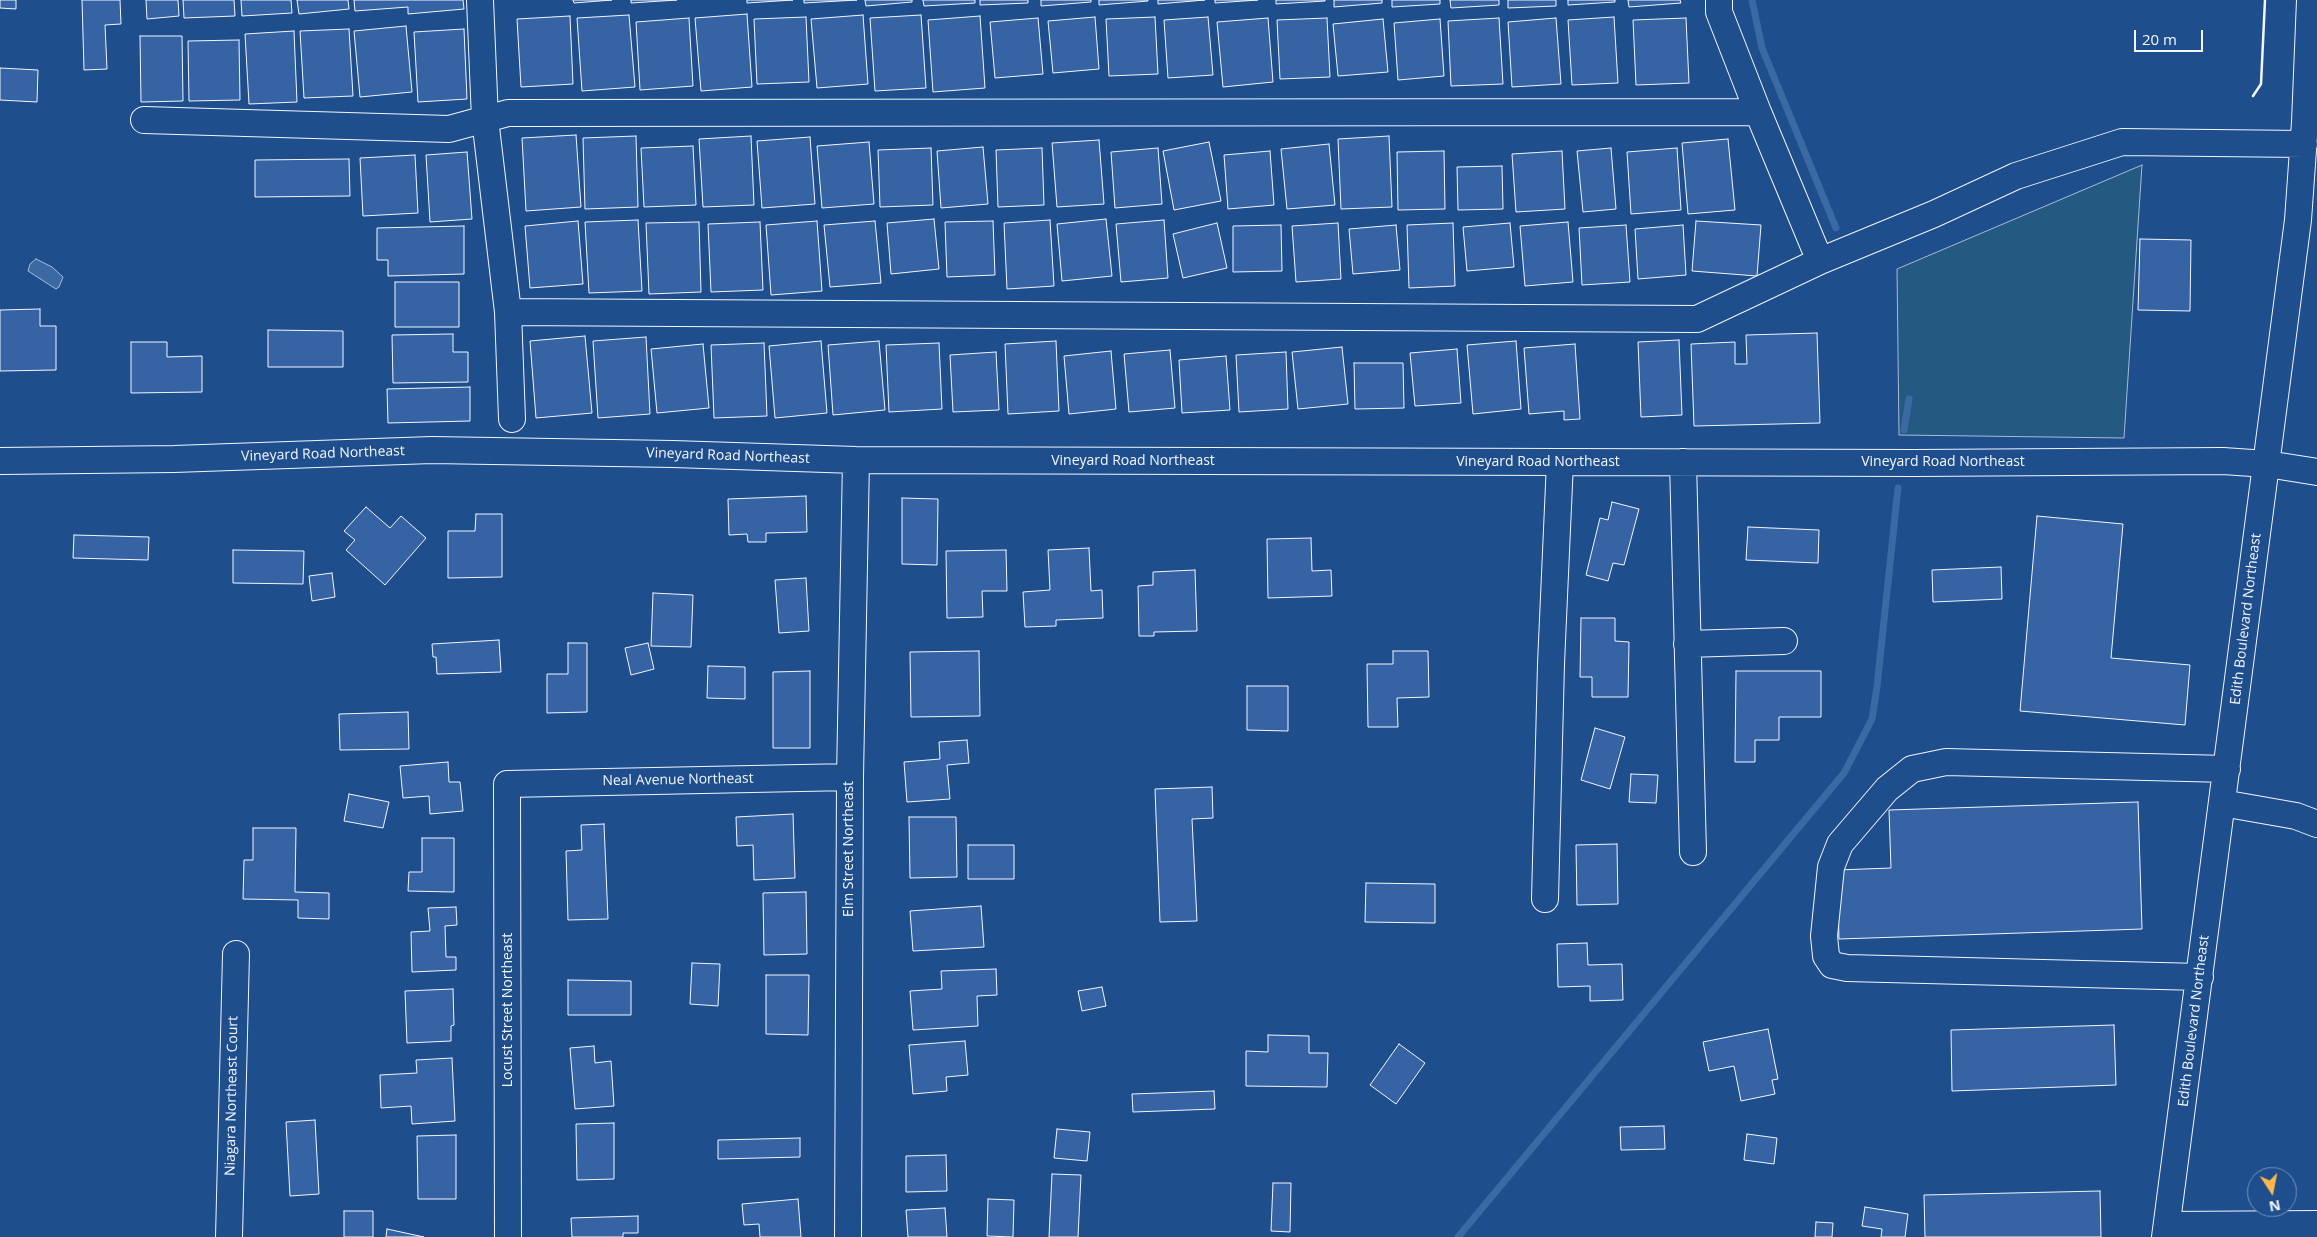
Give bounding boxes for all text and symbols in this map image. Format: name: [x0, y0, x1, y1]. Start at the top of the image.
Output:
scale bar: [2137, 20, 2206, 52]
text: 20 m: [2142, 29, 2177, 49]
street label: Vineyard Road Northeast: [241, 443, 405, 465]
street label: Vineyard Road Northeast: [646, 445, 810, 467]
street label: Vineyard Road Northeast: [1051, 453, 1215, 469]
street label: Vineyard Road Northeast: [1456, 454, 1620, 470]
street label: Vineyard Road Northeast: [1861, 454, 2025, 470]
street label: Edith Boulevard Northeast: [2227, 532, 2265, 706]
street label: Neal Avenue Northeast: [602, 770, 754, 790]
street label: Elm Street Northeast: [841, 781, 857, 917]
street label: Locust Street Northeast: [500, 933, 516, 1087]
street label: Edith Boulevard Northeast: [2175, 934, 2213, 1108]
street label: Niagara Northeast Court: [222, 1016, 242, 1176]
north arrow: [2247, 1167, 2297, 1217]
text: N: [2267, 1196, 2282, 1217]

